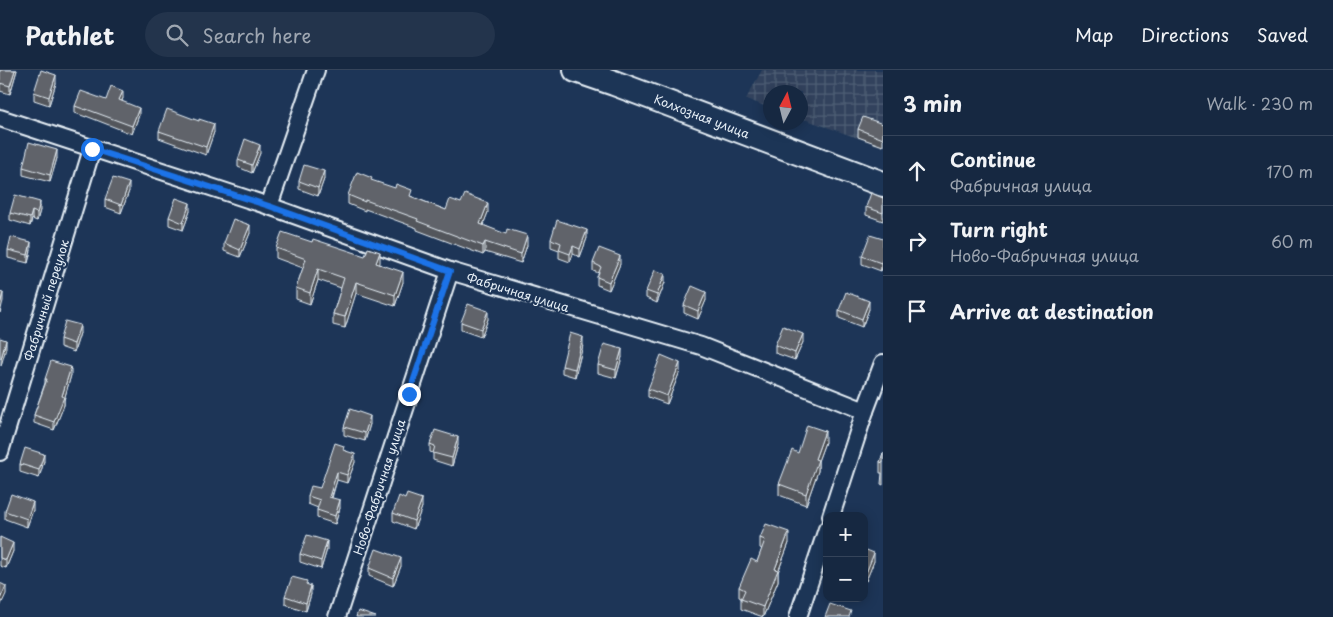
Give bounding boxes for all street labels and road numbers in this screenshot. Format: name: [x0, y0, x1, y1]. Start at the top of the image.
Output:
street label: Колхозная улица: [652, 90, 753, 143]
street label: Фабричный переулок: [19, 236, 73, 363]
street label: Фабричная улица: [465, 268, 572, 316]
street label: Ново-Фабричная улица: [349, 416, 410, 557]

